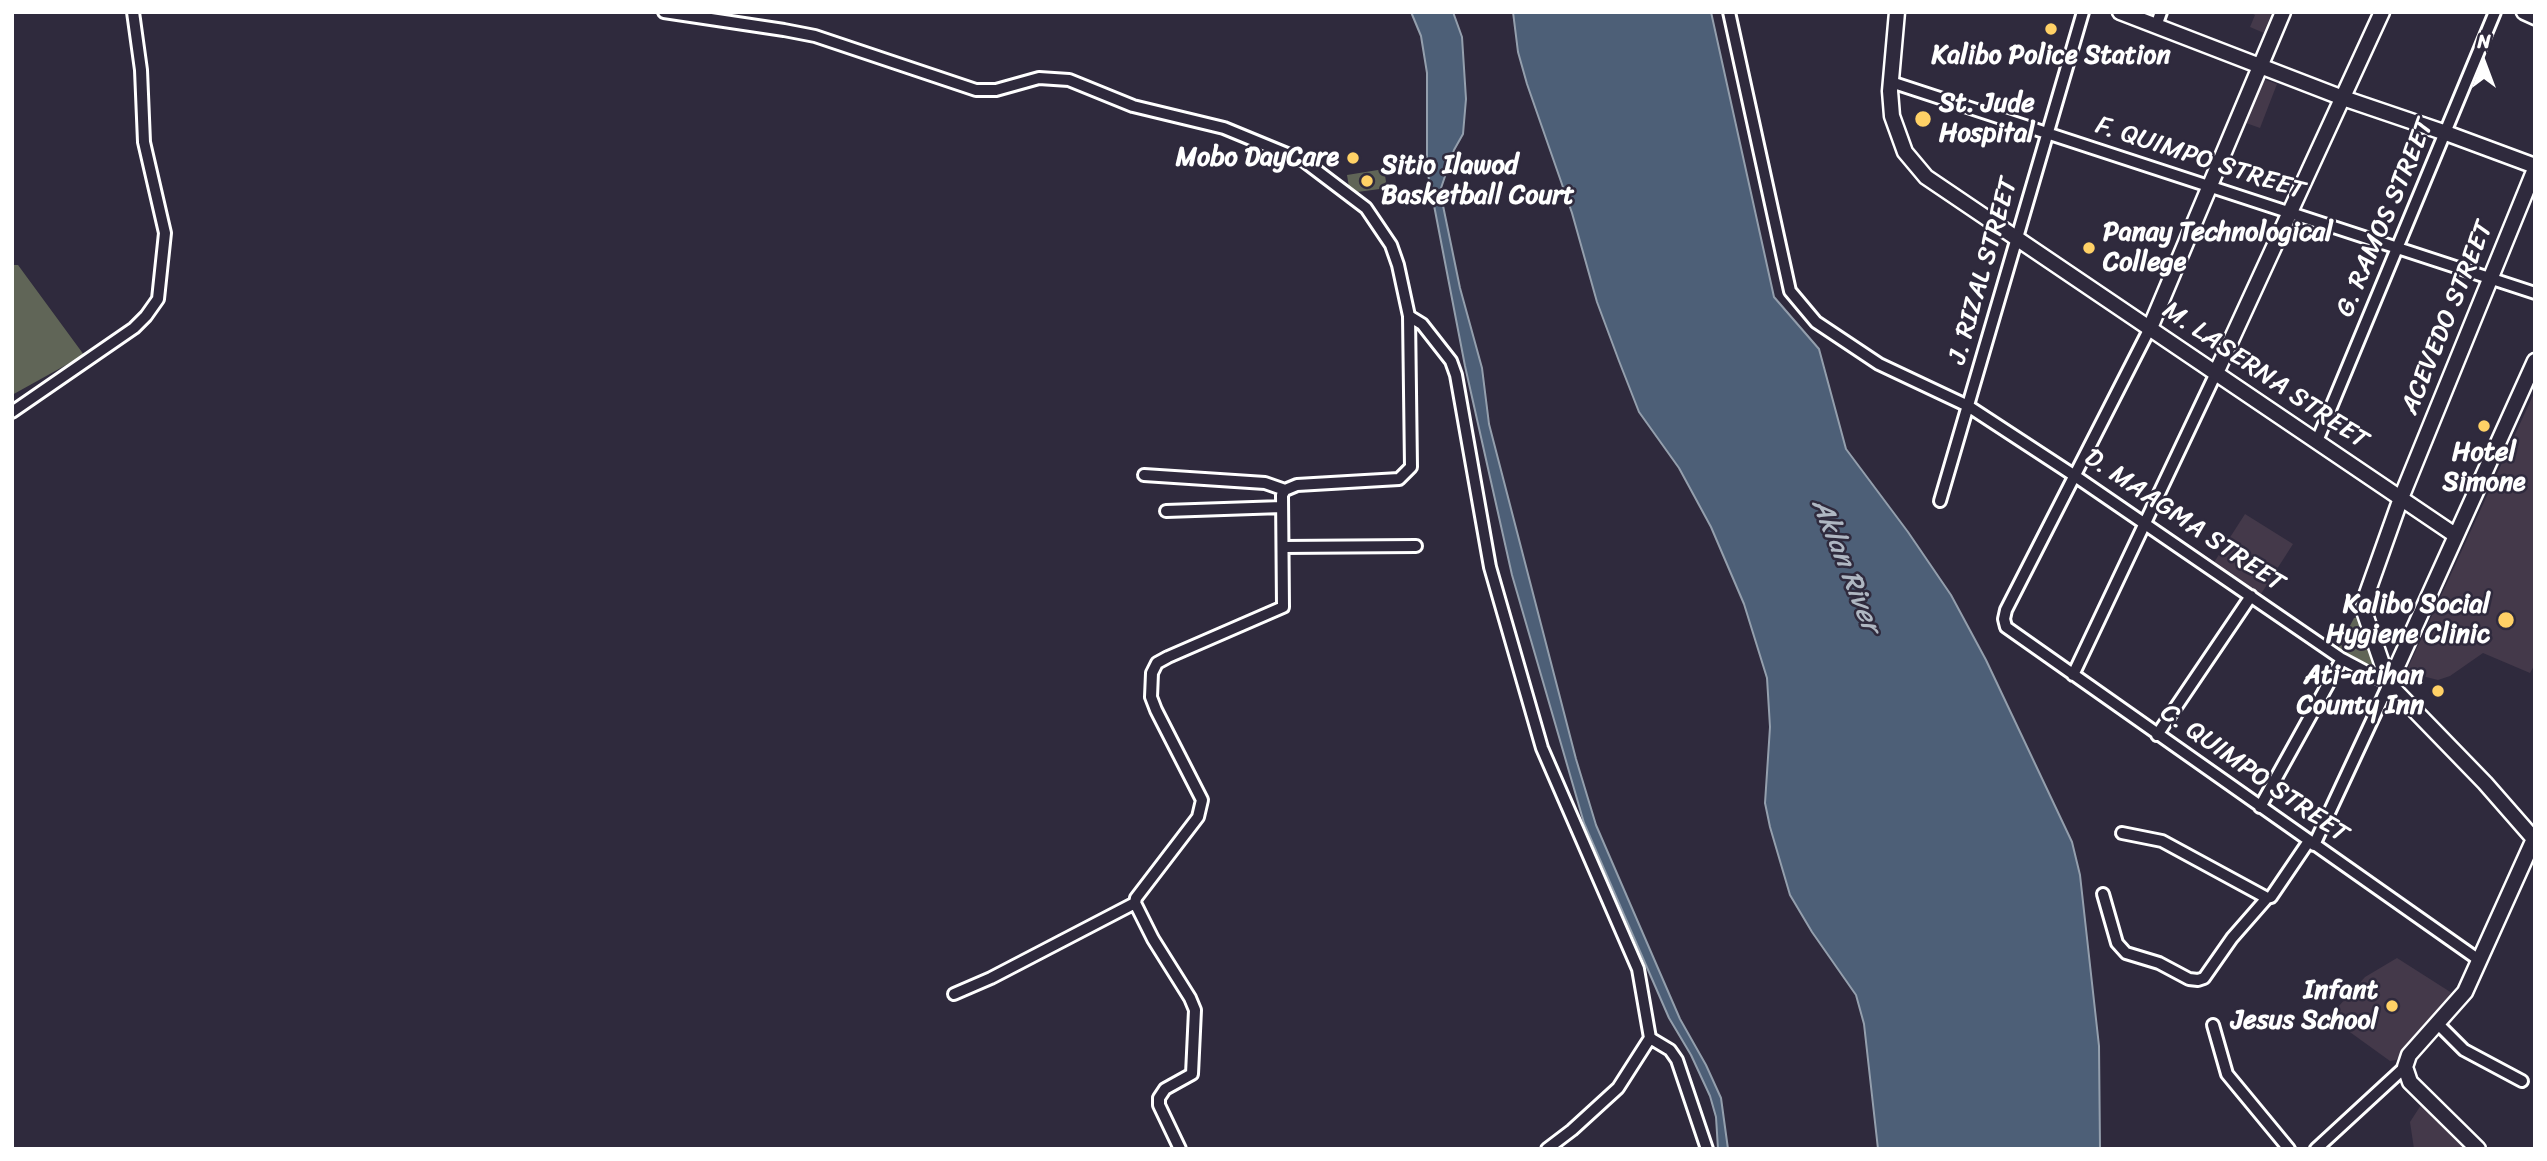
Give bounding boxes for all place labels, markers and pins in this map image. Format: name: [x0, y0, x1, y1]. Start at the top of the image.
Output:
marker: Kalibo Police Station: [2043, 21, 2059, 37]
place label: Kalibo Police Station: [1931, 40, 2171, 72]
place label: St. Jude Hospital: [1939, 88, 2034, 150]
marker: St. Jude Hospital: [1913, 109, 1933, 129]
place label: Mobo DayCare: [1176, 142, 1339, 174]
marker: Mobo DayCare: [1345, 150, 1361, 166]
place label: Sitio Ilawod Basketball Court: [1381, 150, 1574, 212]
marker: Sitio Ilawod Basketball Court: [1359, 173, 1375, 189]
place label: Panay Technological College: [2103, 217, 2333, 278]
marker: Panay Technological College: [2081, 240, 2097, 256]
marker: Hotel Simone: [2476, 418, 2492, 434]
place label: Hotel Simone: [2442, 437, 2526, 498]
place label: Kalibo Social Hygiene Clinic: [2326, 589, 2490, 650]
marker: Kalibo Social Hygiene Clinic: [2496, 610, 2516, 630]
place label: Ati-atihan County Inn: [2297, 660, 2424, 722]
marker: Ati-atihan County Inn: [2430, 683, 2446, 699]
place label: Infant Jesus School: [2231, 975, 2378, 1036]
marker: Infant Jesus School: [2384, 998, 2400, 1014]

